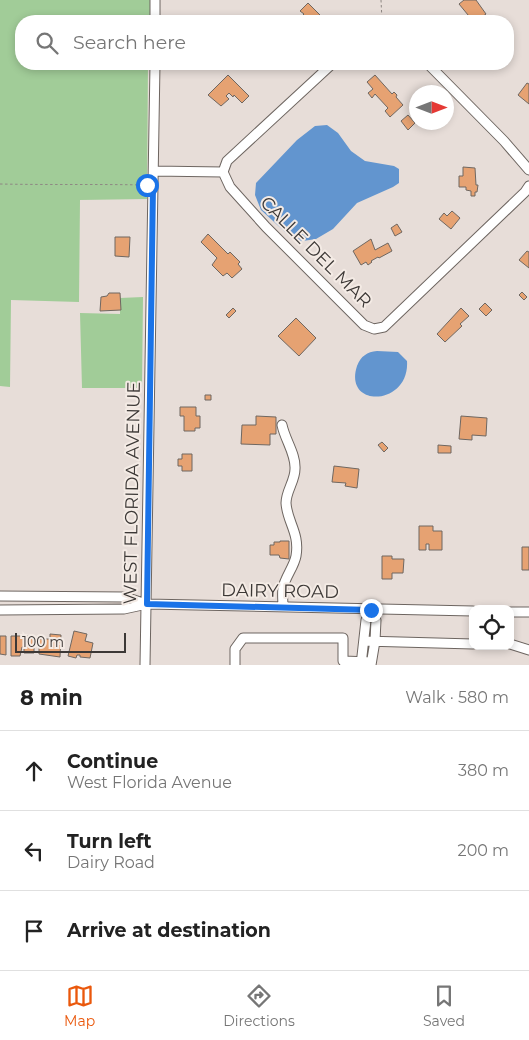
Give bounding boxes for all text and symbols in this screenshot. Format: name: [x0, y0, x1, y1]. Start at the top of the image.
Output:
search box: [15, 15, 514, 70]
icon: search: [33, 29, 61, 57]
text: Search here: [73, 31, 186, 54]
north arrow: [409, 85, 454, 130]
route start: [136, 174, 159, 197]
street label: CALLE DEL MAR: [256, 192, 376, 312]
street label: WEST FLORIDA AVENUE: [119, 381, 145, 605]
street label: DAIRY ROAD: [221, 579, 339, 603]
route end: [360, 599, 383, 622]
map controls: [469, 605, 514, 650]
button: locate: [469, 605, 514, 650]
scale bar: [15, 630, 126, 653]
text: 100 m: [22, 633, 64, 651]
text: 8 min: [20, 685, 83, 710]
text: Walk · 580 m: [405, 688, 509, 707]
text: Continue: [67, 750, 158, 773]
icon: ahead: [20, 757, 48, 785]
text: 380 m: [458, 761, 509, 780]
text: West Florida Avenue: [67, 773, 232, 792]
text: Turn left: [67, 830, 152, 853]
icon: left: [20, 837, 48, 865]
text: 200 m: [458, 841, 509, 860]
text: Dairy Road: [67, 853, 155, 872]
icon: arrive: [20, 917, 48, 945]
text: Arrive at destination: [67, 919, 271, 942]
tab: Map: [64, 982, 95, 1030]
tab: Directions: [223, 982, 295, 1030]
tab: Saved: [423, 982, 465, 1030]

